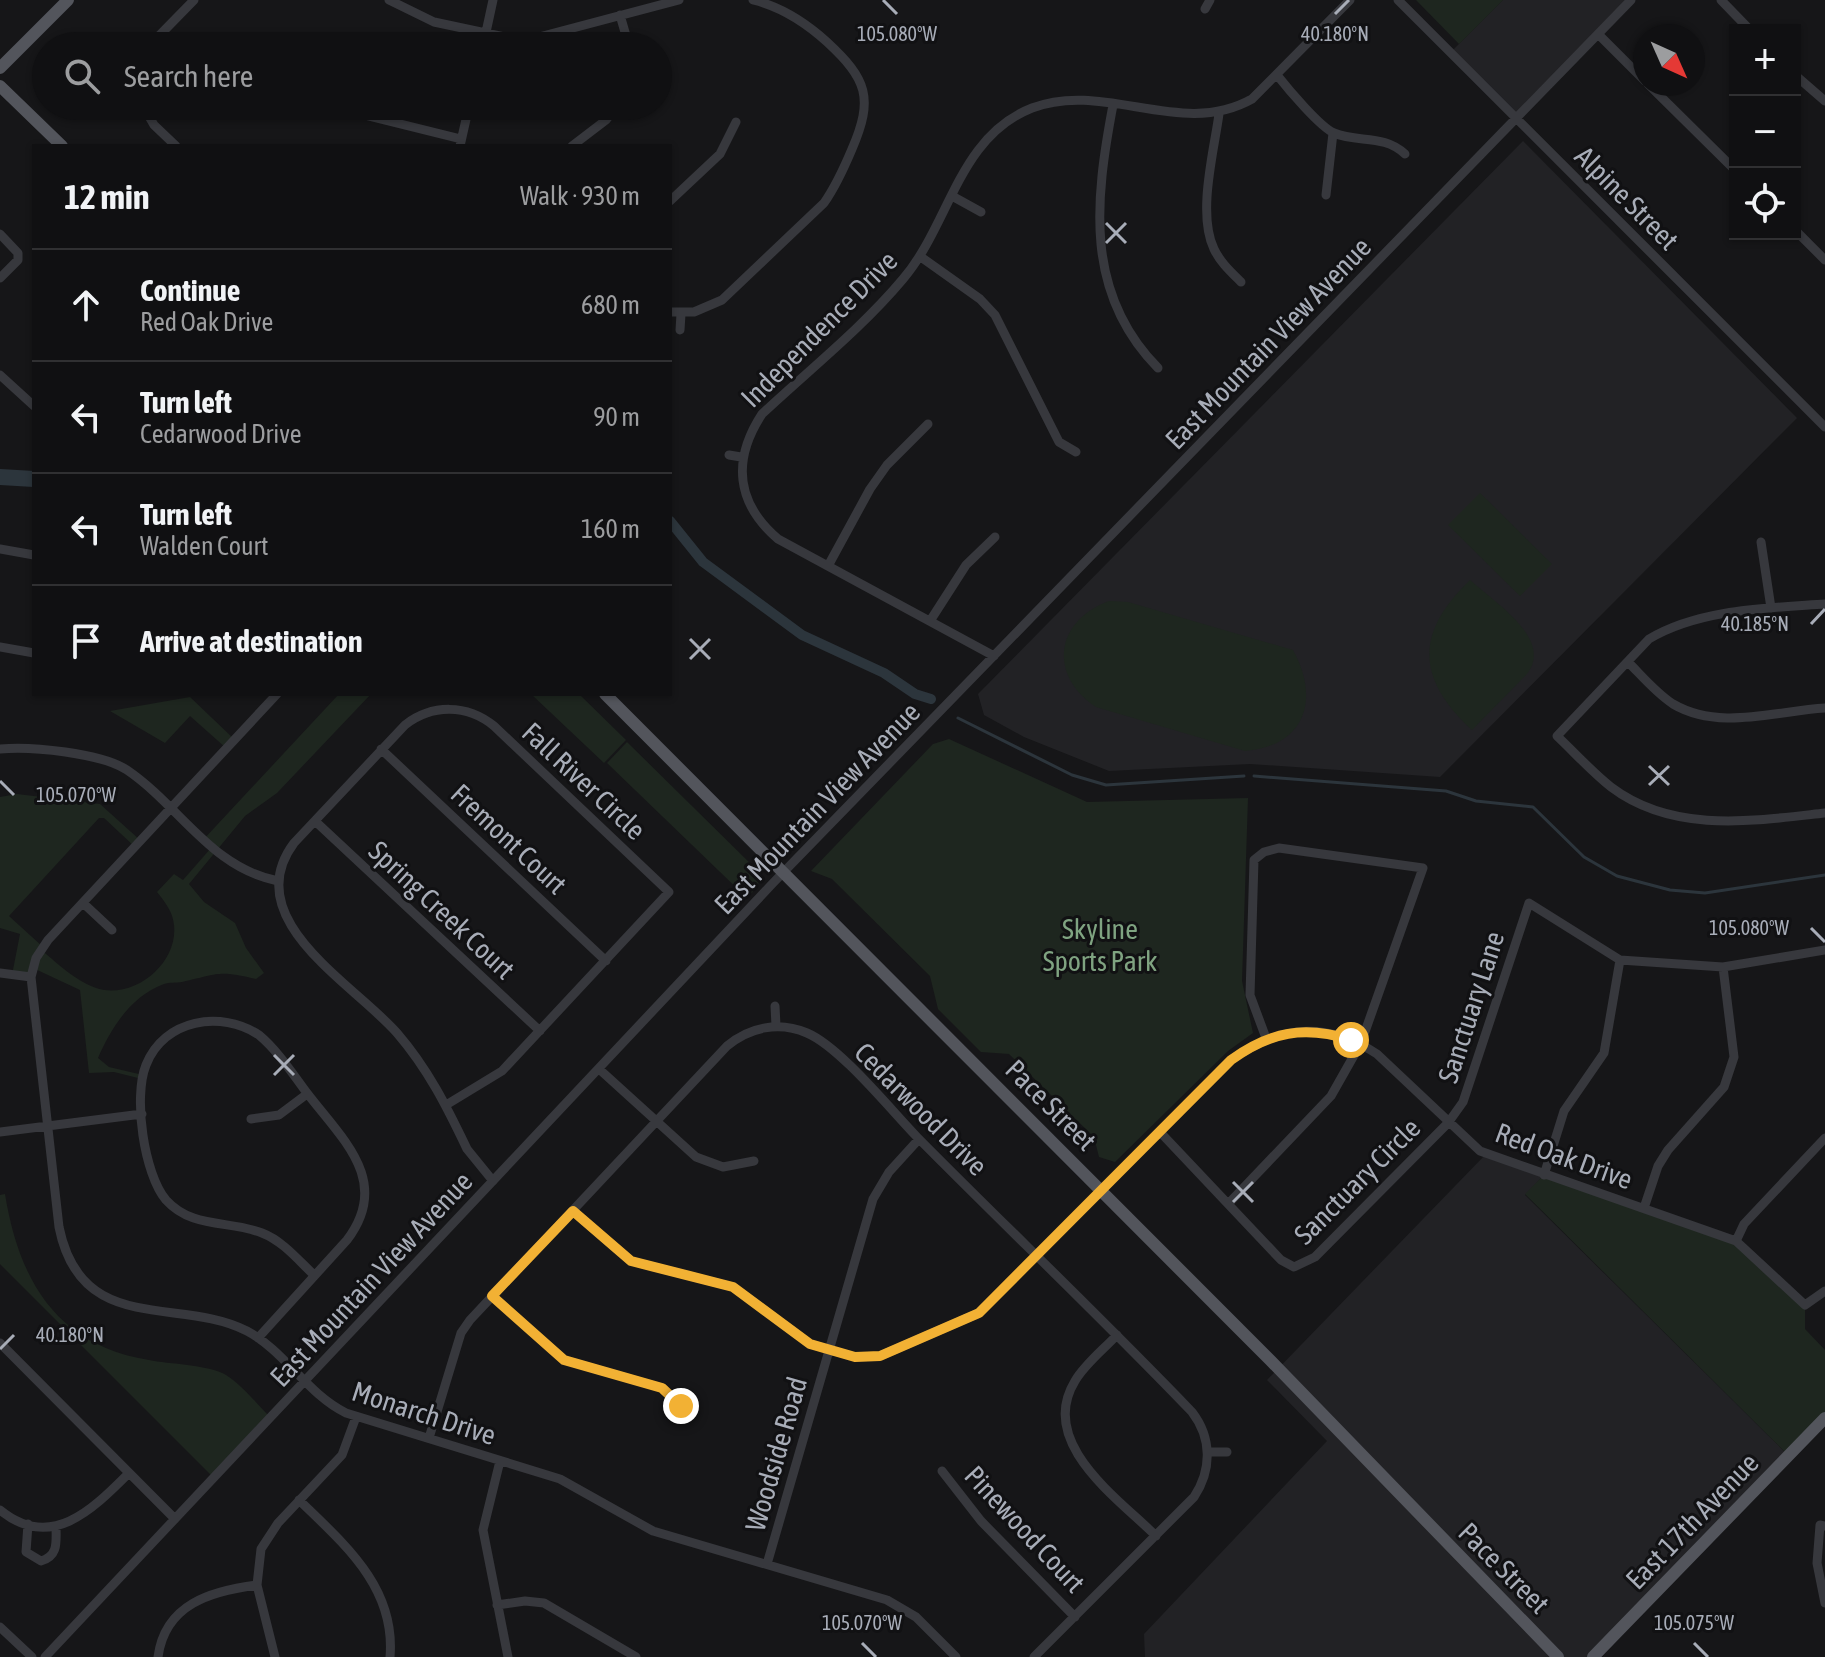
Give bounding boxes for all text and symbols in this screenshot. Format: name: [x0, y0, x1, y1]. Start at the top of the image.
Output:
text: 105.080°W: [857, 22, 937, 45]
text: 40.180°N: [1301, 22, 1369, 45]
north arrow: [1633, 24, 1705, 96]
map controls: [1729, 24, 1801, 240]
button: +: [1729, 24, 1801, 96]
search box: [32, 32, 672, 120]
icon: search: [60, 54, 104, 98]
text: Search here: [124, 59, 253, 93]
button: −: [1729, 96, 1801, 168]
street label: Alpine Street: [1569, 140, 1685, 256]
button: locate: [1729, 168, 1801, 240]
text: 12 min: [64, 177, 149, 216]
text: Walk · 930 m: [520, 181, 640, 211]
street label: East Mountain View Avenue: [1159, 231, 1377, 455]
street label: Independence Drive: [734, 244, 904, 414]
text: Continue: [140, 273, 240, 307]
icon: ahead: [64, 283, 108, 327]
text: 680 m: [581, 290, 640, 320]
text: Red Oak Drive: [140, 307, 273, 337]
text: Turn left: [140, 385, 232, 419]
icon: left: [64, 395, 108, 439]
text: 90 m: [593, 402, 640, 432]
text: Cedarwood Drive: [140, 419, 302, 449]
text: Turn left: [140, 497, 232, 531]
icon: left: [64, 507, 108, 551]
text: 160 m: [581, 514, 640, 544]
text: Walden Court: [140, 531, 268, 561]
text: 40.185°N: [1721, 612, 1789, 635]
icon: arrive: [64, 619, 108, 663]
text: Arrive at destination: [140, 624, 362, 658]
street label: East Mountain View Avenue: [708, 696, 926, 920]
street label: Fall River Circle: [516, 716, 652, 846]
street label: Fremont Court: [445, 778, 573, 900]
text: 105.070°W: [36, 783, 116, 806]
street label: Spring Creek Court: [363, 835, 521, 985]
park label: Skyline Sports Park: [1043, 913, 1157, 977]
text: 105.080°W: [1709, 916, 1789, 939]
street label: Sanctuary Lane: [1432, 927, 1510, 1087]
route start: [1333, 1022, 1369, 1058]
street label: Cedarwood Drive: [848, 1036, 994, 1182]
street label: Pace Street: [999, 1053, 1103, 1157]
street label: Sanctuary Circle: [1288, 1112, 1426, 1250]
street label: Red Oak Drive: [1491, 1116, 1637, 1196]
street label: East Mountain View Avenue: [263, 1165, 479, 1393]
text: 40.180°N: [36, 1323, 104, 1346]
street label: Woodside Road: [739, 1373, 813, 1535]
street label: Monarch Drive: [348, 1375, 500, 1451]
route end: [663, 1388, 699, 1424]
street label: East 17th Avenue: [1619, 1447, 1765, 1595]
street label: Pinewood Court: [958, 1459, 1092, 1599]
street label: Pace Street: [1452, 1516, 1556, 1620]
text: 105.070°W: [822, 1611, 902, 1634]
text: 105.075°W: [1654, 1611, 1734, 1634]

